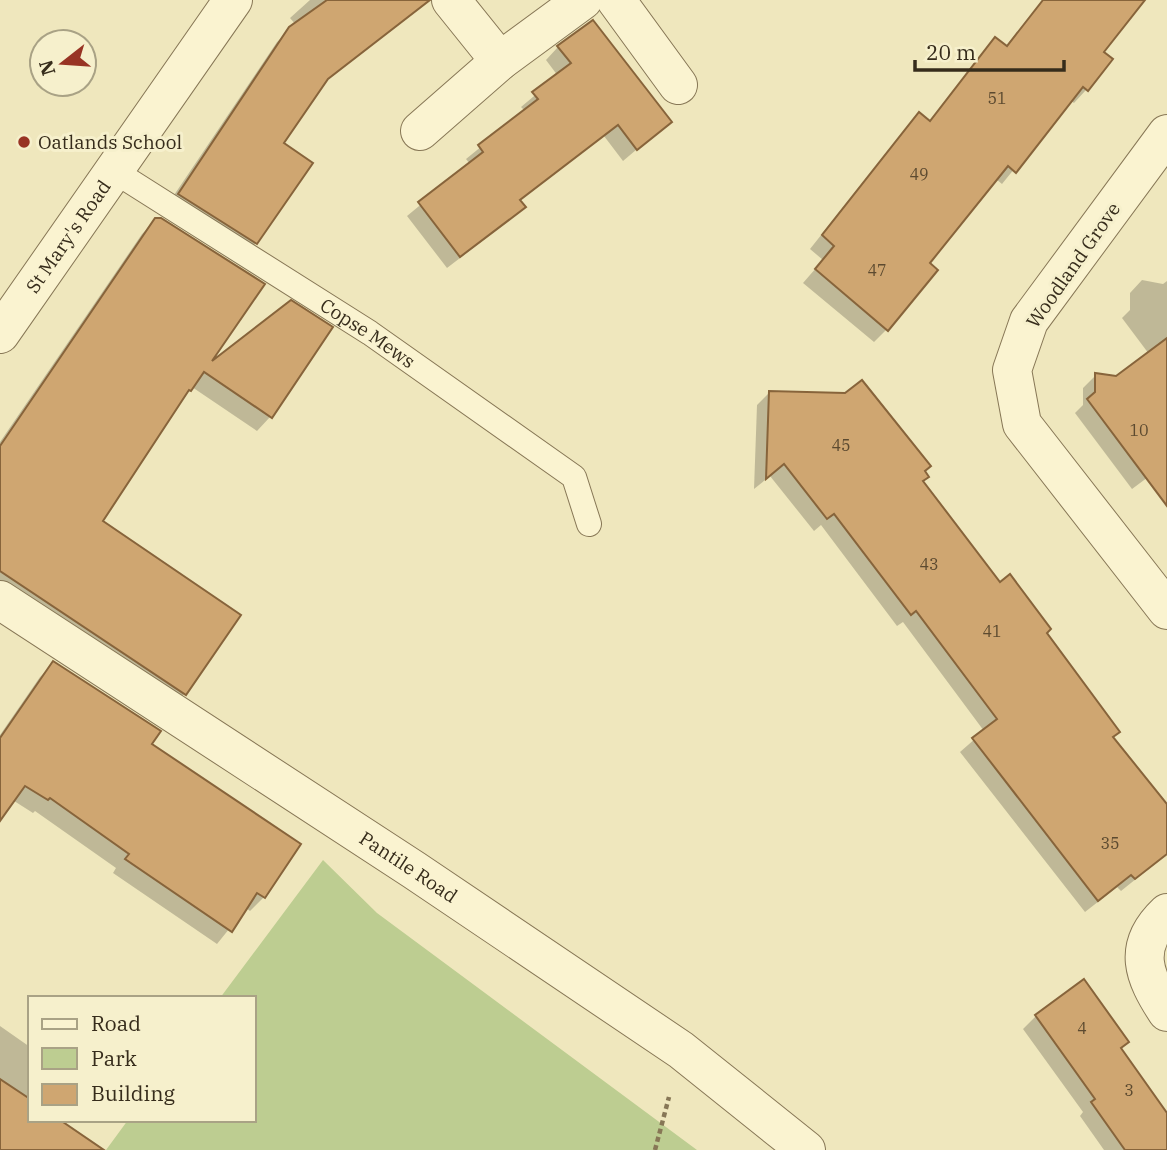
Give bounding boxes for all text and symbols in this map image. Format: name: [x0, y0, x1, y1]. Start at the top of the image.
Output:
north arrow: [28, 28, 98, 98]
scale bar: [915, 28, 1064, 72]
text: 20 m: [926, 38, 976, 66]
text: N: [33, 57, 60, 79]
house number: 51: [987, 88, 1007, 108]
place label: Oatlands School: [38, 130, 182, 154]
marker: Oatlands School: [16, 134, 32, 150]
house number: 49: [909, 164, 929, 184]
street label: St Mary's Road: [20, 175, 116, 298]
street label: Woodland Grove: [1021, 198, 1125, 332]
house number: 47: [867, 260, 887, 280]
street label: Copse Mews: [316, 293, 420, 373]
house number: 10: [1129, 420, 1149, 440]
house number: 45: [831, 435, 851, 455]
house number: 43: [919, 554, 939, 574]
house number: 41: [982, 621, 1002, 641]
street label: Pantile Road: [355, 826, 462, 908]
house number: 35: [1100, 833, 1120, 853]
legend: [28, 996, 256, 1122]
text: Road: [91, 1009, 141, 1037]
house number: 4: [1077, 1018, 1087, 1038]
text: Park: [91, 1044, 138, 1072]
text: Building: [91, 1079, 176, 1107]
house number: 3: [1124, 1080, 1134, 1100]

